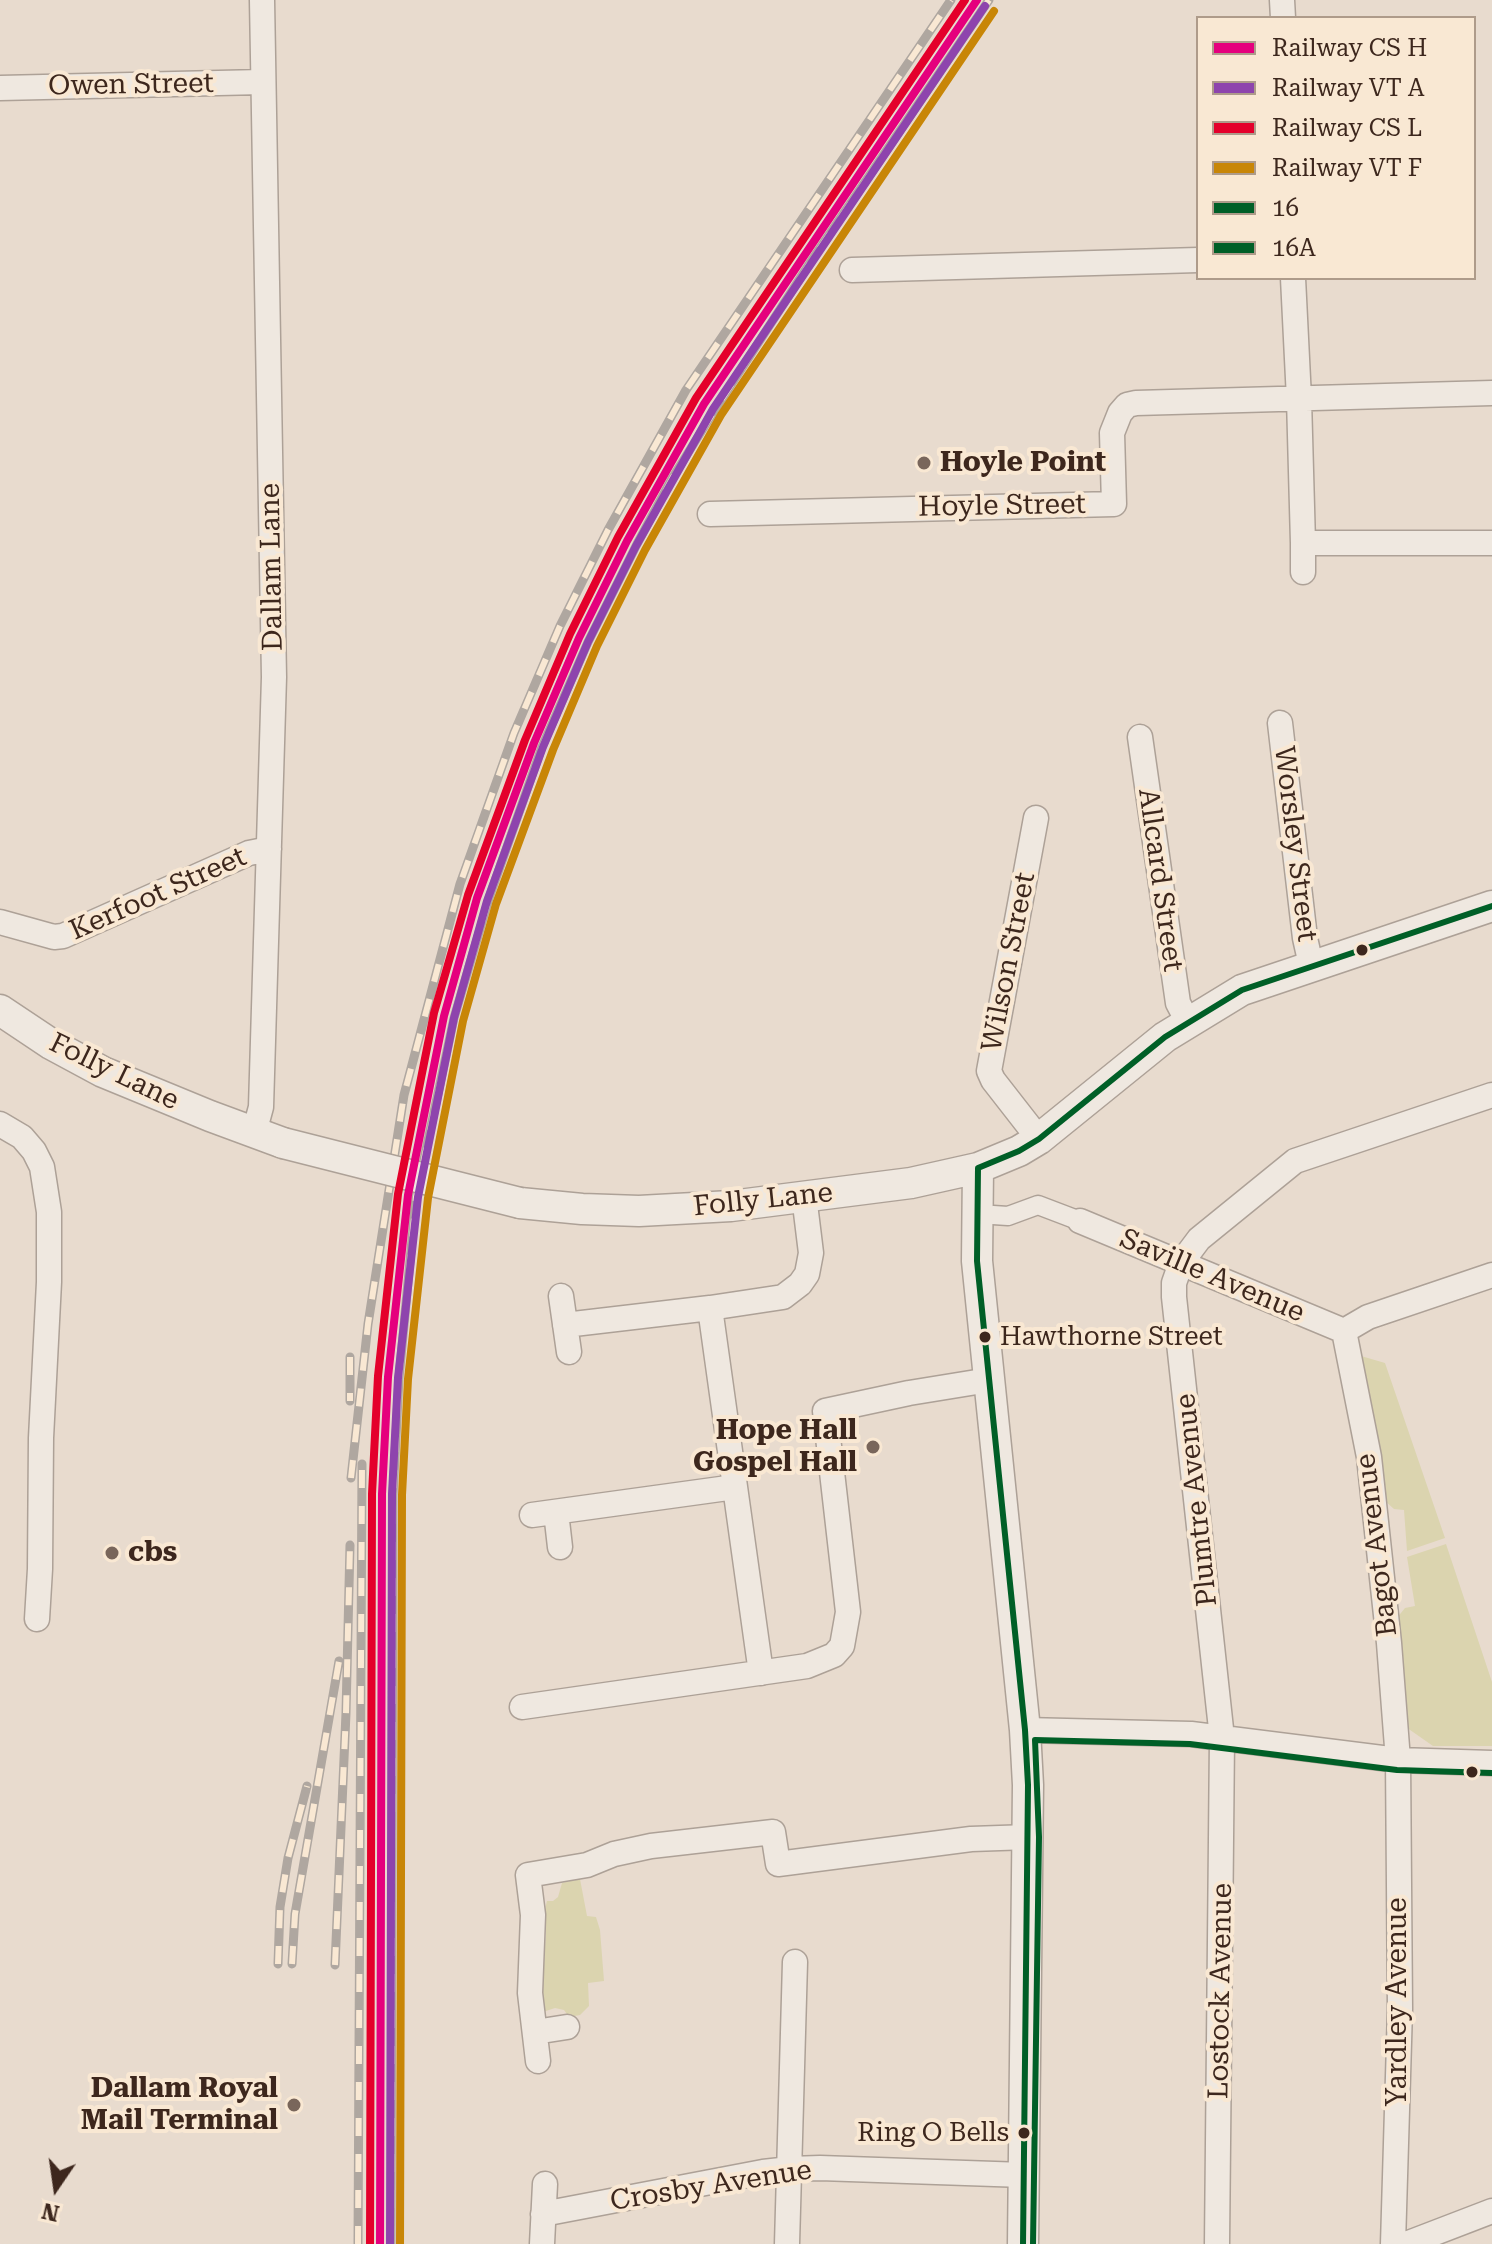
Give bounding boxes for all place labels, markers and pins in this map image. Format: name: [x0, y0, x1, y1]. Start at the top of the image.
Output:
place label: Hoyle Point: [940, 446, 1106, 480]
marker: Hoyle Point: [915, 454, 933, 472]
unlabelled marker: [1354, 942, 1370, 958]
place label: Hawthorne Street: [1000, 1321, 1223, 1353]
marker: Hawthorne Street: [977, 1329, 993, 1345]
place label: Hope Hall Gospel Hall: [693, 1414, 857, 1480]
marker: Hope Hall Gospel Hall: [864, 1438, 882, 1456]
place label: cbs: [128, 1536, 177, 1570]
marker: cbs: [103, 1544, 121, 1562]
unlabelled marker: [1464, 1764, 1480, 1780]
place label: Dallam Royal Mail Terminal: [81, 2072, 278, 2138]
marker: Dallam Royal Mail Terminal: [285, 2096, 303, 2114]
place label: Ring O Bells: [857, 2117, 1009, 2149]
marker: Ring O Bells: [1016, 2125, 1032, 2141]

